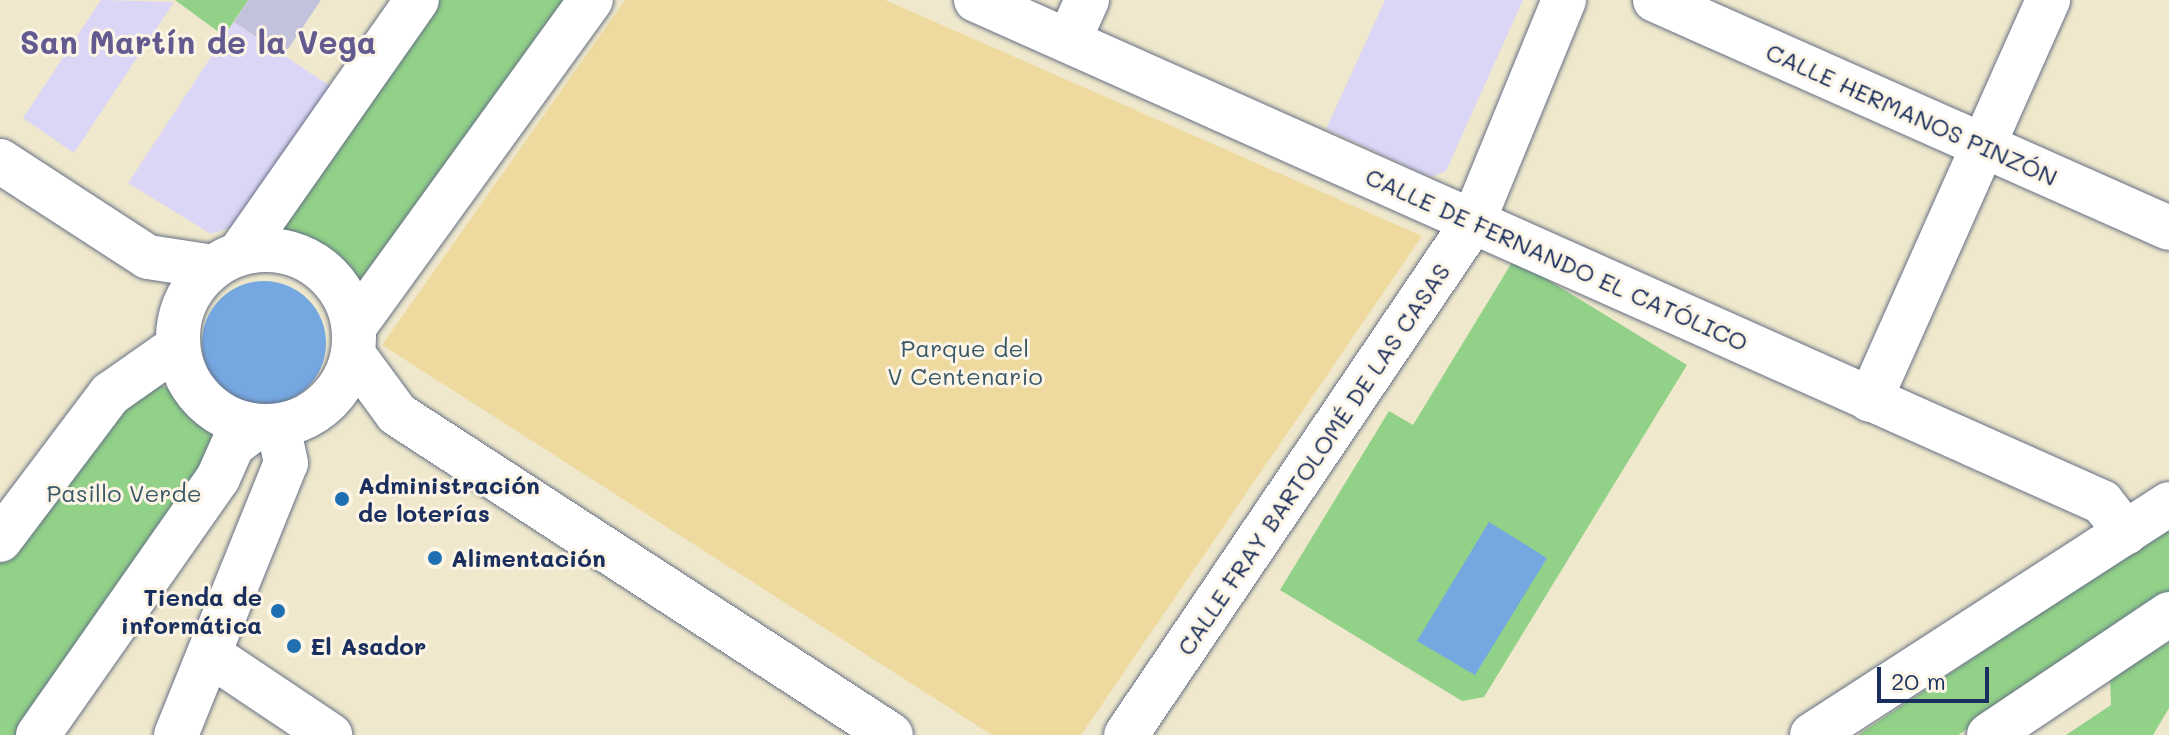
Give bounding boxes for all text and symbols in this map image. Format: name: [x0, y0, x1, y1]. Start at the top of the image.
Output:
district label: San Martín de la Vega: [20, 22, 376, 60]
street label: CALLE HERMANOS PINZÓN: [1762, 37, 2062, 191]
street label: CALLE DE FERNANDO EL CATÓLICO: [1361, 161, 1753, 357]
street label: CALLE FRAY BARTOLOMÉ DE LAS CASAS: [1171, 258, 1455, 660]
park label: Parque del V Centenario: [887, 334, 1043, 390]
place label: Administración de loterías: [358, 471, 540, 527]
park label: Pasillo Verde: [47, 479, 201, 507]
marker: Administración de loterías: [333, 490, 351, 508]
place label: Alimentación: [451, 544, 606, 572]
marker: Alimentación: [426, 549, 444, 567]
place label: Tienda de informática: [121, 583, 262, 639]
marker: Tienda de informática: [269, 602, 287, 620]
place label: El Asador: [310, 632, 426, 660]
marker: El Asador: [285, 637, 303, 655]
scale bar: [1881, 651, 1993, 701]
text: 20 m: [1891, 665, 1946, 696]

